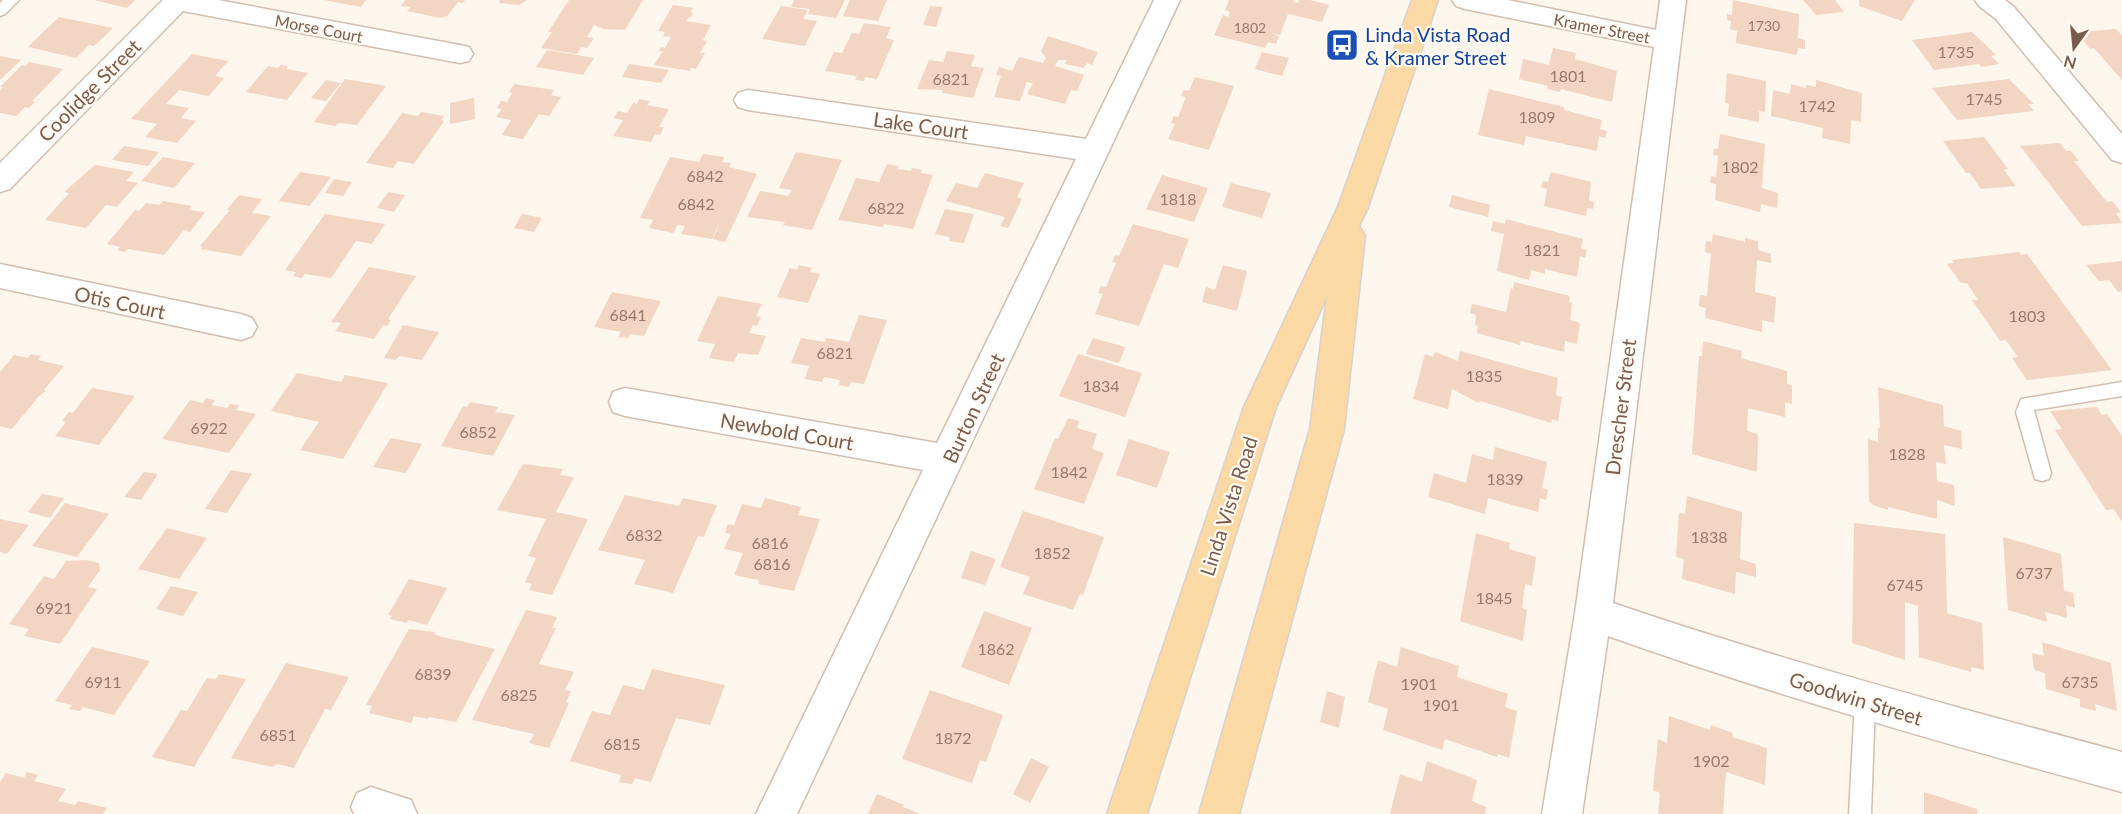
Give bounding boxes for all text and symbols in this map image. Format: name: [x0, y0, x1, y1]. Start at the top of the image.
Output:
street label: Kramer Street: [1552, 9, 1652, 47]
street label: Morse Court: [273, 10, 365, 46]
house number: 1730: [1748, 17, 1780, 34]
north arrow: [2044, 18, 2104, 78]
house number: 1802: [1234, 19, 1266, 36]
place label: Linda Vista Road & Kramer Street: [1365, 22, 1510, 69]
bus stop icon: Linda Vista Road & Kramer Street: [1324, 27, 1360, 63]
street label: Coolidge Street: [33, 34, 145, 146]
house number: 1735: [1937, 42, 1975, 61]
text: N: [2062, 52, 2078, 74]
house number: 1801: [1549, 66, 1587, 85]
house number: 6821: [932, 69, 970, 88]
house number: 1745: [1965, 89, 2003, 108]
house number: 1742: [1798, 96, 1836, 115]
street label: Lake Court: [872, 106, 970, 144]
house number: 1809: [1518, 107, 1556, 126]
house number: 1802: [1721, 157, 1759, 176]
house number: 6842: [686, 166, 724, 185]
house number: 1818: [1159, 189, 1197, 208]
house number: 6842: [677, 194, 715, 213]
house number: 6822: [867, 198, 905, 217]
house number: 1821: [1523, 240, 1561, 259]
street label: Otis Court: [72, 281, 168, 323]
house number: 6841: [609, 305, 647, 324]
house number: 1803: [2008, 306, 2046, 325]
street label: Drescher Street: [1600, 338, 1640, 476]
house number: 6821: [816, 343, 854, 362]
street label: Burton Street: [937, 349, 1009, 467]
house number: 1835: [1465, 366, 1503, 385]
house number: 1834: [1082, 376, 1120, 395]
street label: Newbold Court: [719, 407, 855, 455]
house number: 6922: [190, 418, 228, 437]
house number: 6852: [459, 422, 497, 441]
street label: Linda Vista Road: [1194, 433, 1262, 579]
house number: 1828: [1888, 444, 1926, 463]
house number: 1842: [1050, 462, 1088, 481]
house number: 1839: [1486, 469, 1524, 488]
house number: 6832: [625, 525, 663, 544]
house number: 1838: [1690, 527, 1728, 546]
house number: 6816: [751, 533, 789, 552]
house number: 1852: [1033, 543, 1071, 562]
house number: 6816: [753, 554, 791, 573]
house number: 6737: [2015, 563, 2053, 582]
house number: 6745: [1886, 575, 1924, 594]
house number: 1845: [1475, 588, 1513, 607]
house number: 6921: [35, 598, 73, 617]
house number: 1862: [977, 639, 1015, 658]
house number: 6839: [414, 664, 452, 683]
street label: Goodwin Street: [1787, 666, 1925, 730]
house number: 6911: [84, 672, 122, 691]
house number: 6735: [2061, 672, 2099, 691]
house number: 1901: [1400, 674, 1438, 693]
house number: 6825: [500, 685, 538, 704]
house number: 1901: [1422, 695, 1460, 714]
house number: 6851: [259, 725, 297, 744]
house number: 1872: [934, 728, 972, 747]
house number: 6815: [603, 734, 641, 753]
house number: 1902: [1692, 751, 1730, 770]

